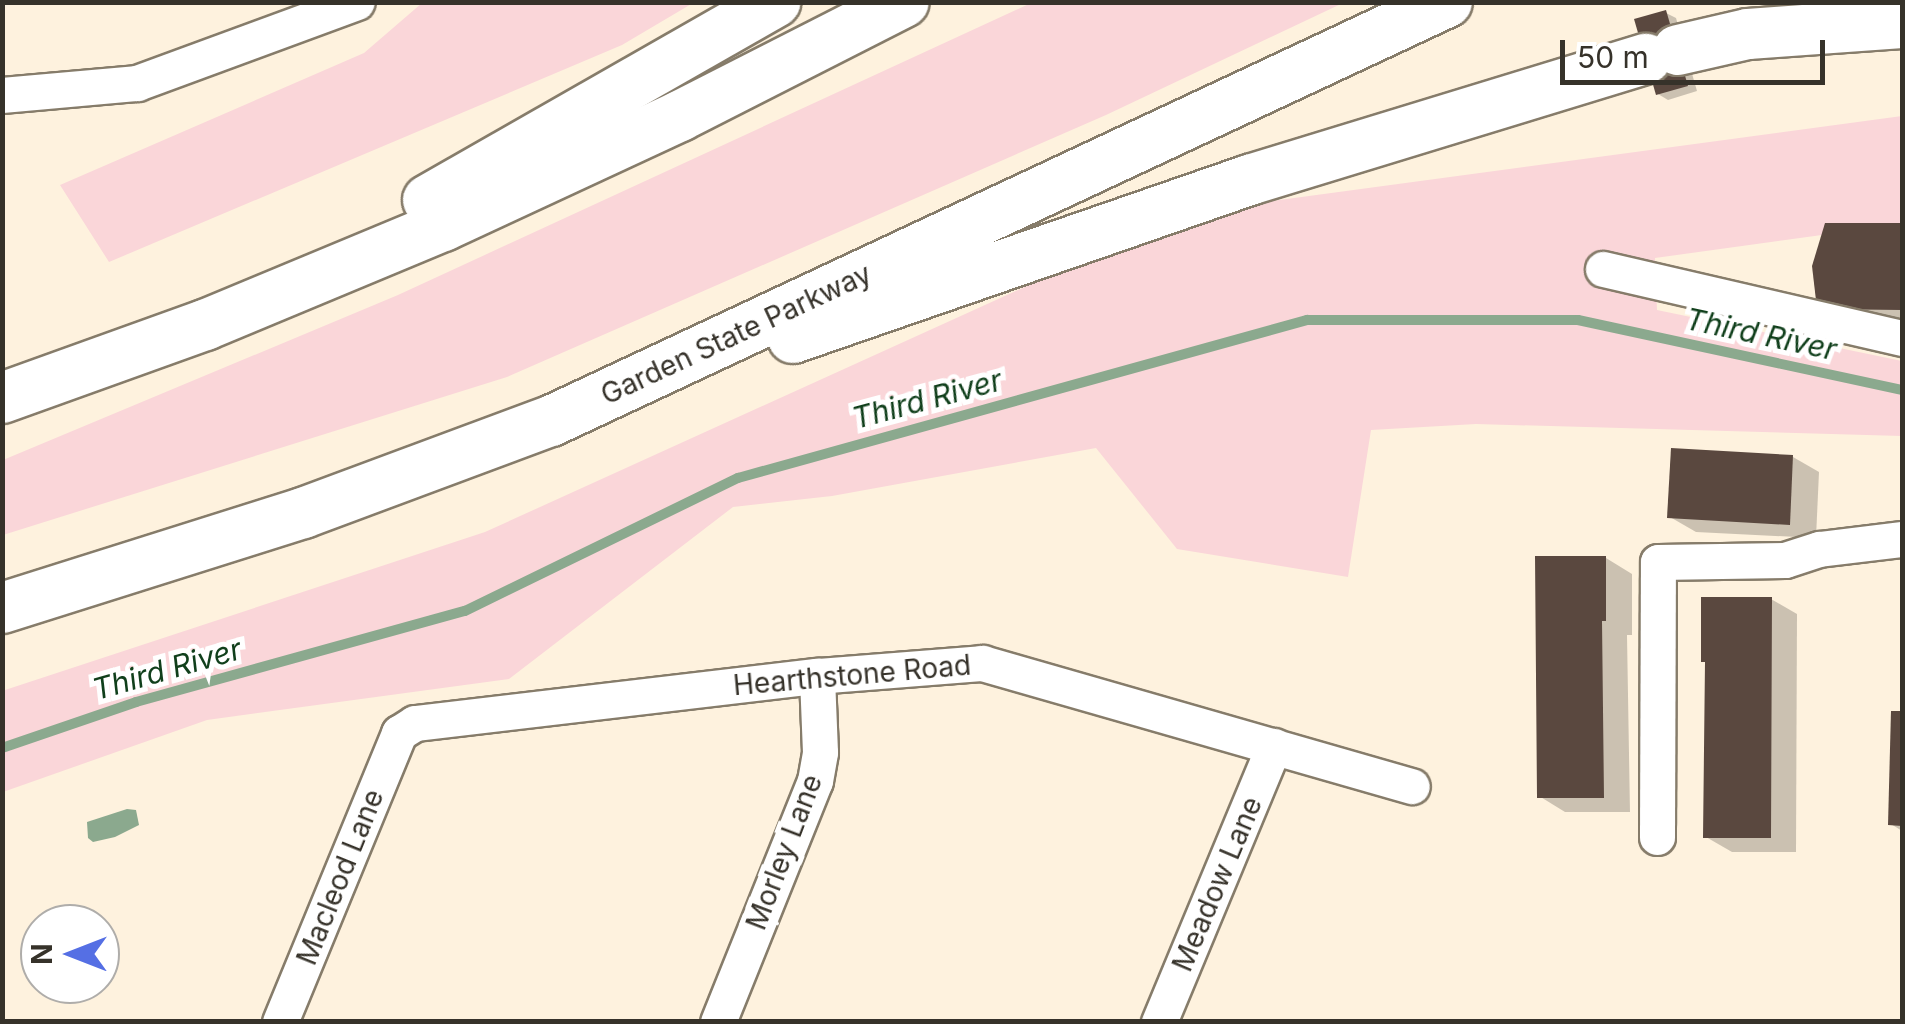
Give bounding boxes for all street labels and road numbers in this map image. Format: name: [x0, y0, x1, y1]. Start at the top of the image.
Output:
street label: Garden State Parkway: [595, 257, 877, 411]
street label: Hearthstone Road: [732, 648, 972, 702]
street label: Morley Lane: [739, 770, 829, 934]
street label: Macleod Lane: [290, 784, 390, 970]
street label: Meadow Lane: [1165, 792, 1269, 976]

